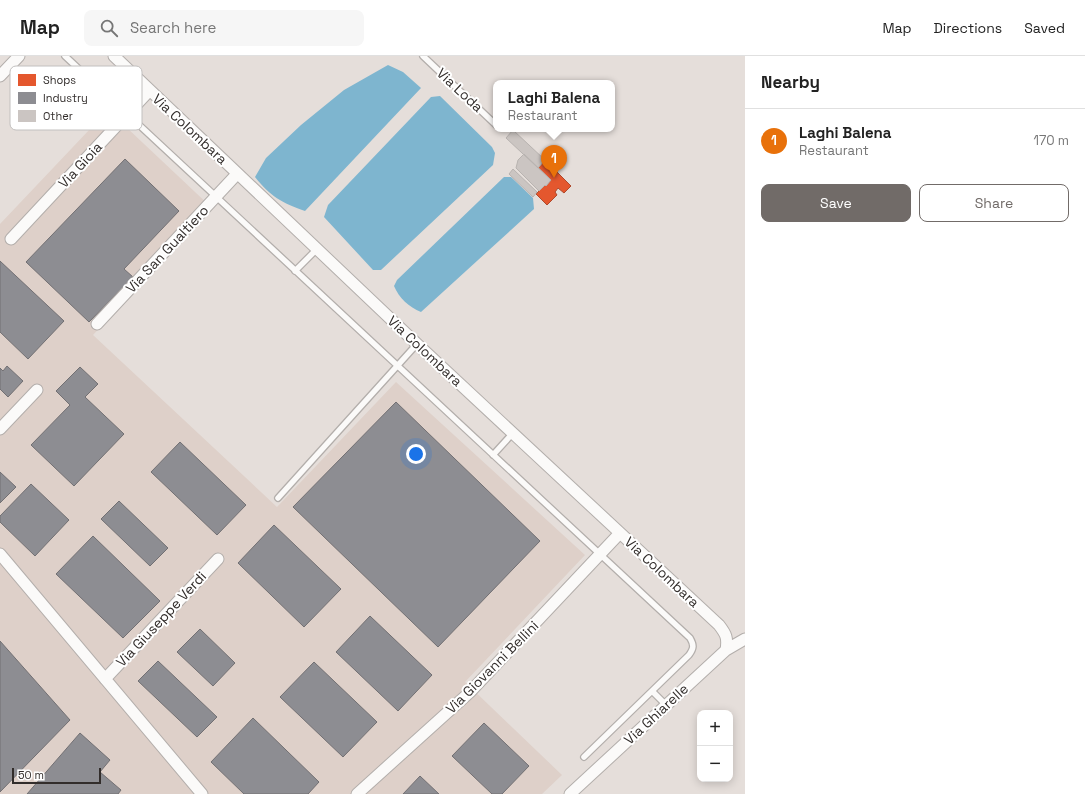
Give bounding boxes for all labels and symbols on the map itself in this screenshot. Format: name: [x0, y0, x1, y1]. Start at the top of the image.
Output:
street label: Via Loda: [433, 64, 487, 116]
legend: [10, 66, 142, 130]
text: Shops: [43, 73, 76, 87]
street label: Via Colombara: [149, 90, 231, 168]
text: Industry: [43, 91, 88, 105]
text: Other: [43, 109, 73, 123]
street label: Via Gioia: [54, 138, 106, 192]
pin: 1: [541, 145, 567, 178]
street label: Via San Gualtiero: [122, 201, 212, 297]
street label: Via Colombara: [384, 312, 466, 390]
your location: [406, 444, 426, 464]
street label: Via Colombara: [621, 533, 703, 611]
street label: Via Giuseppe Verdi: [112, 567, 210, 671]
street label: Via Giovanni Bellini: [442, 617, 542, 717]
street label: Via Ghiarelle: [620, 680, 692, 748]
scale bar: [12, 766, 101, 785]

